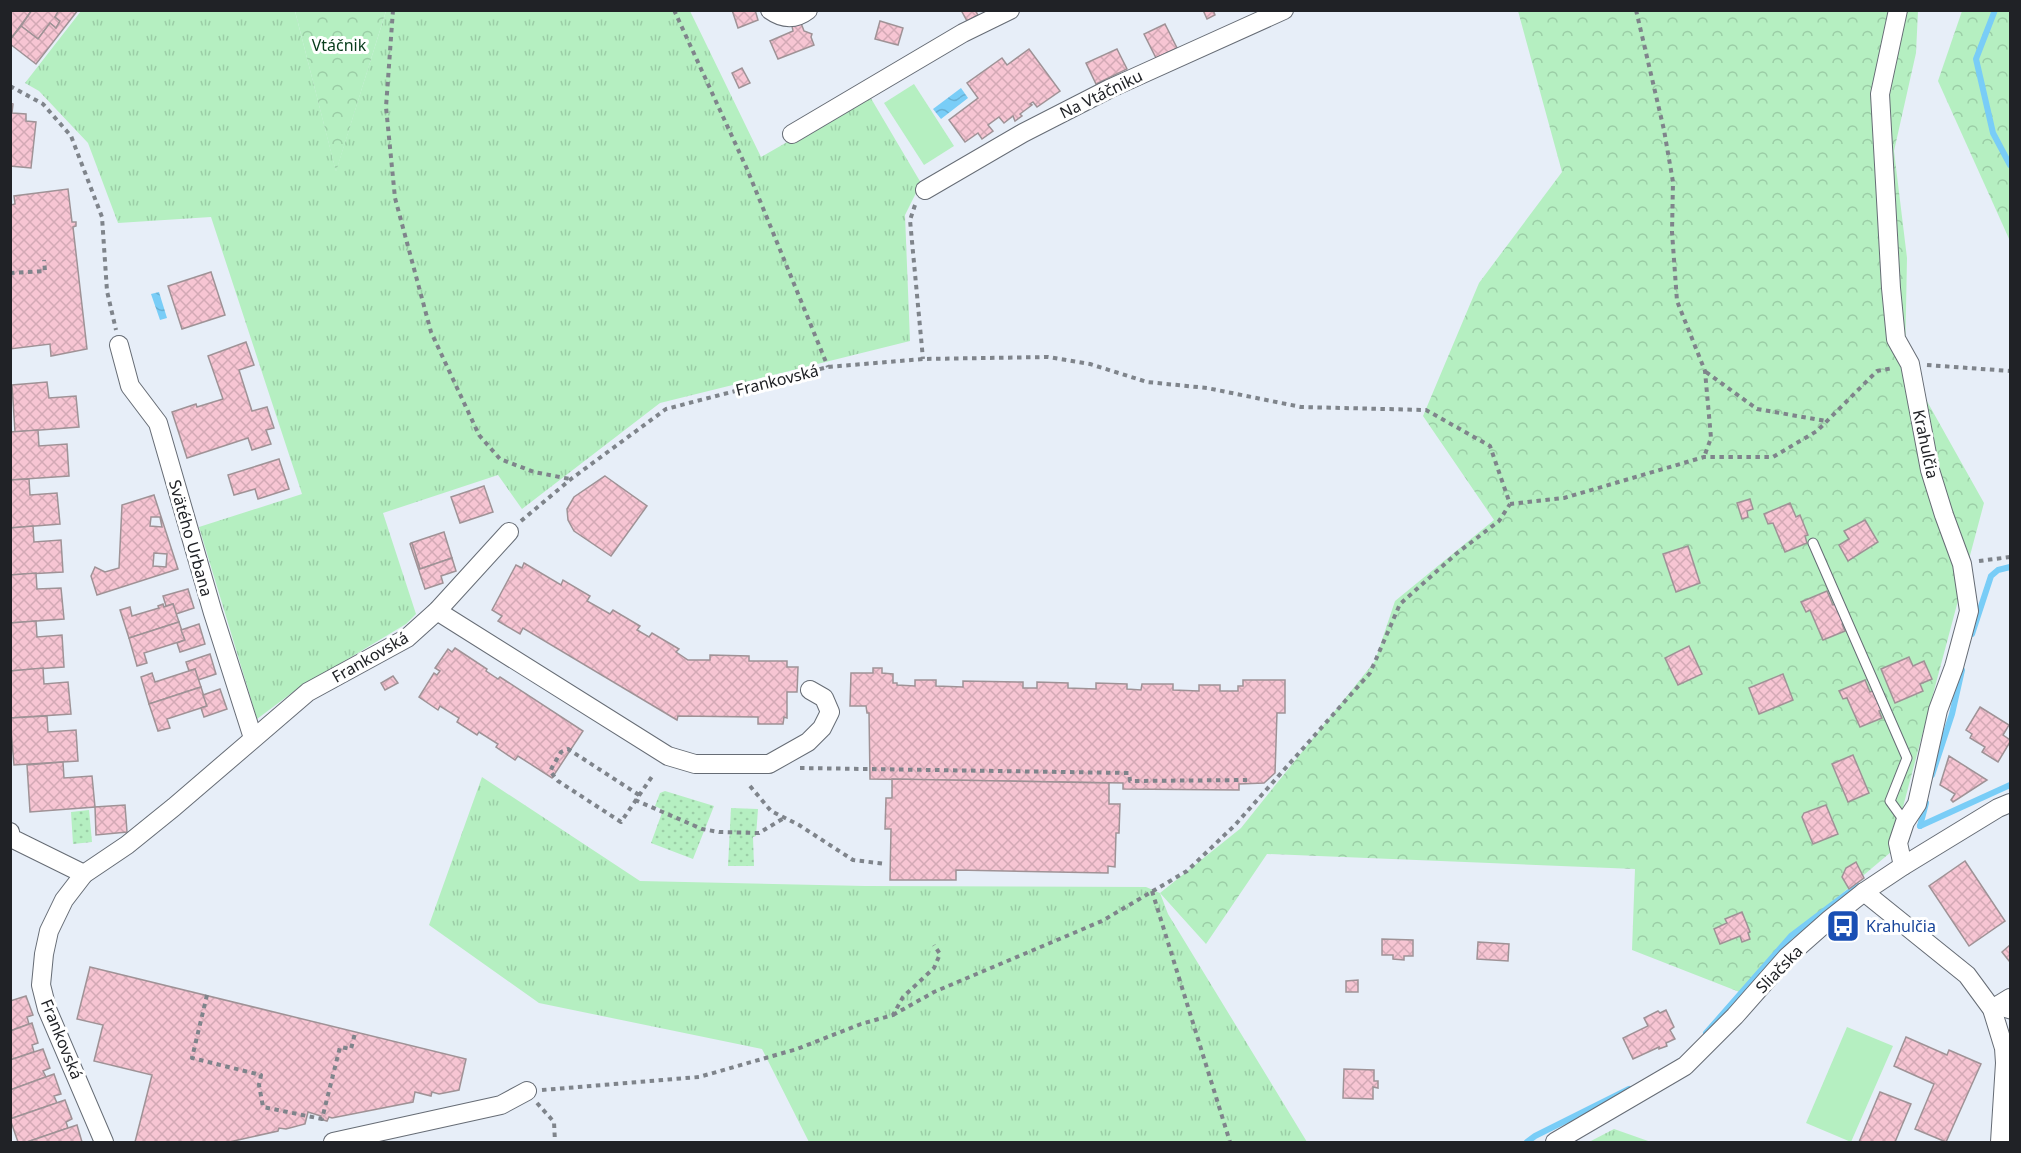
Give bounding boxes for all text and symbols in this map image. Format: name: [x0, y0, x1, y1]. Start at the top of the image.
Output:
park label: Vtáčnik: [312, 34, 367, 56]
street label: Na Vtáčniku: [1056, 64, 1146, 124]
street label: Frankovská: [733, 359, 821, 401]
street label: Krahulčia: [1908, 408, 1944, 480]
street label: Svätého Urbana: [164, 477, 218, 599]
street label: Frankovská: [328, 626, 412, 688]
bus stop icon: Krahulčia: [1825, 908, 1861, 944]
place label: Krahulčia: [1866, 915, 1936, 937]
street label: Sliačska: [1751, 940, 1807, 998]
street label: Frankovská: [36, 996, 88, 1082]

